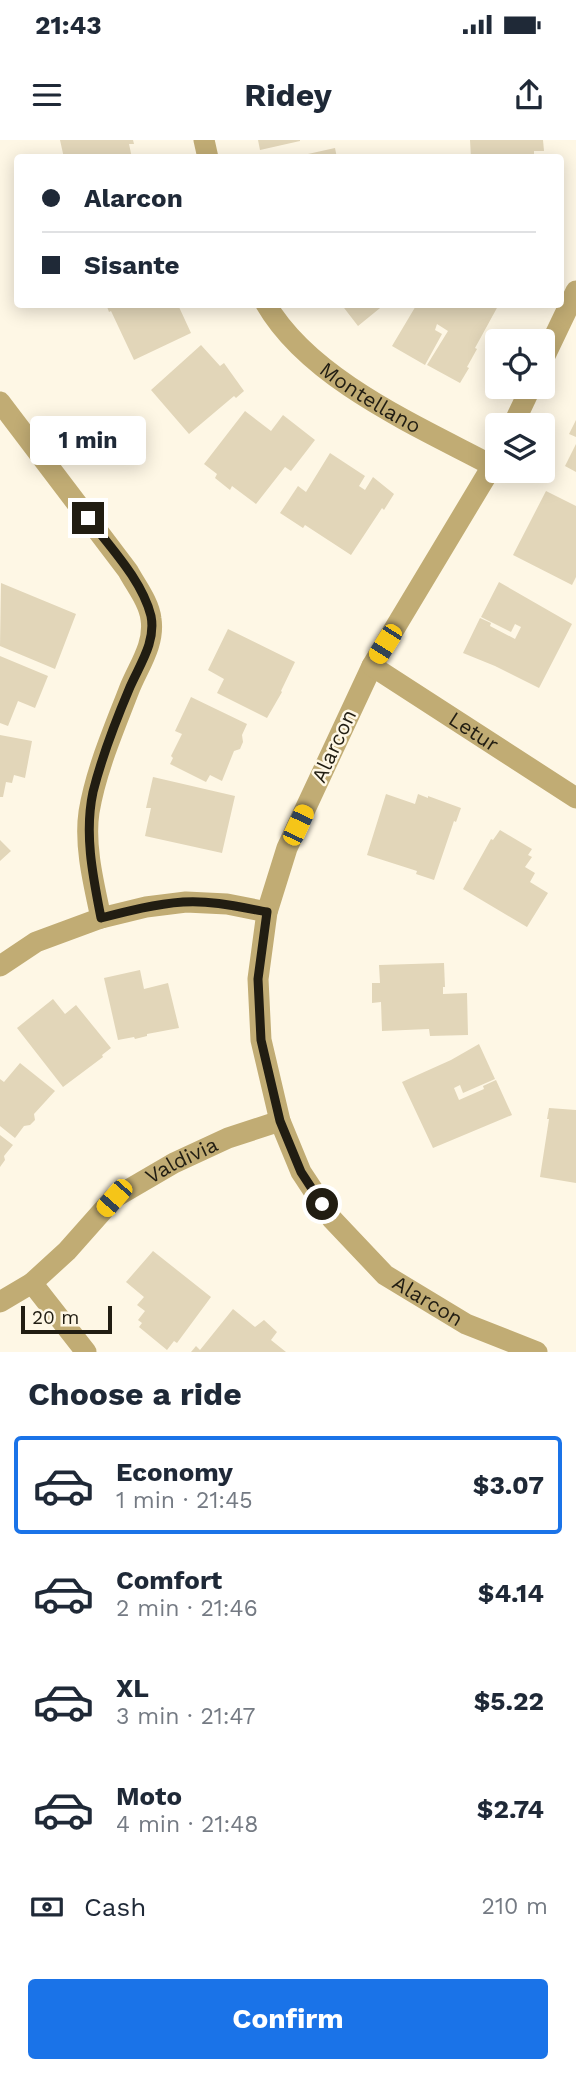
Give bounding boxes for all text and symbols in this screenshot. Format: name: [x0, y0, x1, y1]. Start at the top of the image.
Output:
text: 21:43: [35, 10, 102, 40]
icon: menu: [28, 76, 66, 114]
text: Ridey: [244, 76, 332, 114]
icon: share: [510, 76, 548, 114]
text: Alarcon: [84, 183, 183, 213]
text: Sisante: [84, 250, 180, 280]
map controls: [485, 329, 555, 483]
button: locate: [485, 329, 555, 399]
street label: Montellano: [315, 356, 425, 438]
button: layers: [485, 413, 555, 483]
callout: 1 min: [30, 416, 146, 466]
text: 1 min: [58, 427, 118, 454]
route end: [72, 502, 104, 534]
car: [365, 621, 406, 667]
street label: Alarcon: [306, 705, 361, 786]
street label: Letur: [444, 706, 504, 757]
car: [280, 802, 317, 848]
street label: Valdivia: [141, 1131, 222, 1189]
car: [93, 1175, 136, 1221]
route start: [306, 1188, 338, 1220]
street label: Alarcon: [388, 1270, 468, 1331]
scale bar: [21, 1303, 112, 1335]
text: 20 m: [32, 1306, 79, 1329]
text: Choose a ride: [28, 1375, 242, 1413]
icon: car: [32, 1454, 95, 1517]
text: Economy: [116, 1457, 233, 1487]
text: $3.07: [473, 1470, 544, 1500]
text: 1 min · 21:45: [116, 1487, 253, 1514]
icon: car: [32, 1562, 95, 1625]
text: Comfort: [116, 1565, 222, 1595]
text: $4.14: [478, 1578, 544, 1608]
text: 2 min · 21:46: [116, 1595, 258, 1622]
icon: car: [32, 1670, 95, 1733]
text: XL: [116, 1673, 149, 1703]
text: $5.22: [474, 1686, 544, 1716]
text: 3 min · 21:47: [116, 1703, 255, 1730]
icon: car: [32, 1778, 95, 1841]
text: Moto: [116, 1781, 182, 1811]
text: $2.74: [477, 1794, 544, 1824]
text: 4 min · 21:48: [116, 1811, 258, 1838]
icon: cash: [28, 1888, 66, 1926]
text: Cash: [84, 1892, 146, 1922]
text: 210 m: [482, 1893, 548, 1920]
button: Confirm: [28, 1979, 548, 2059]

